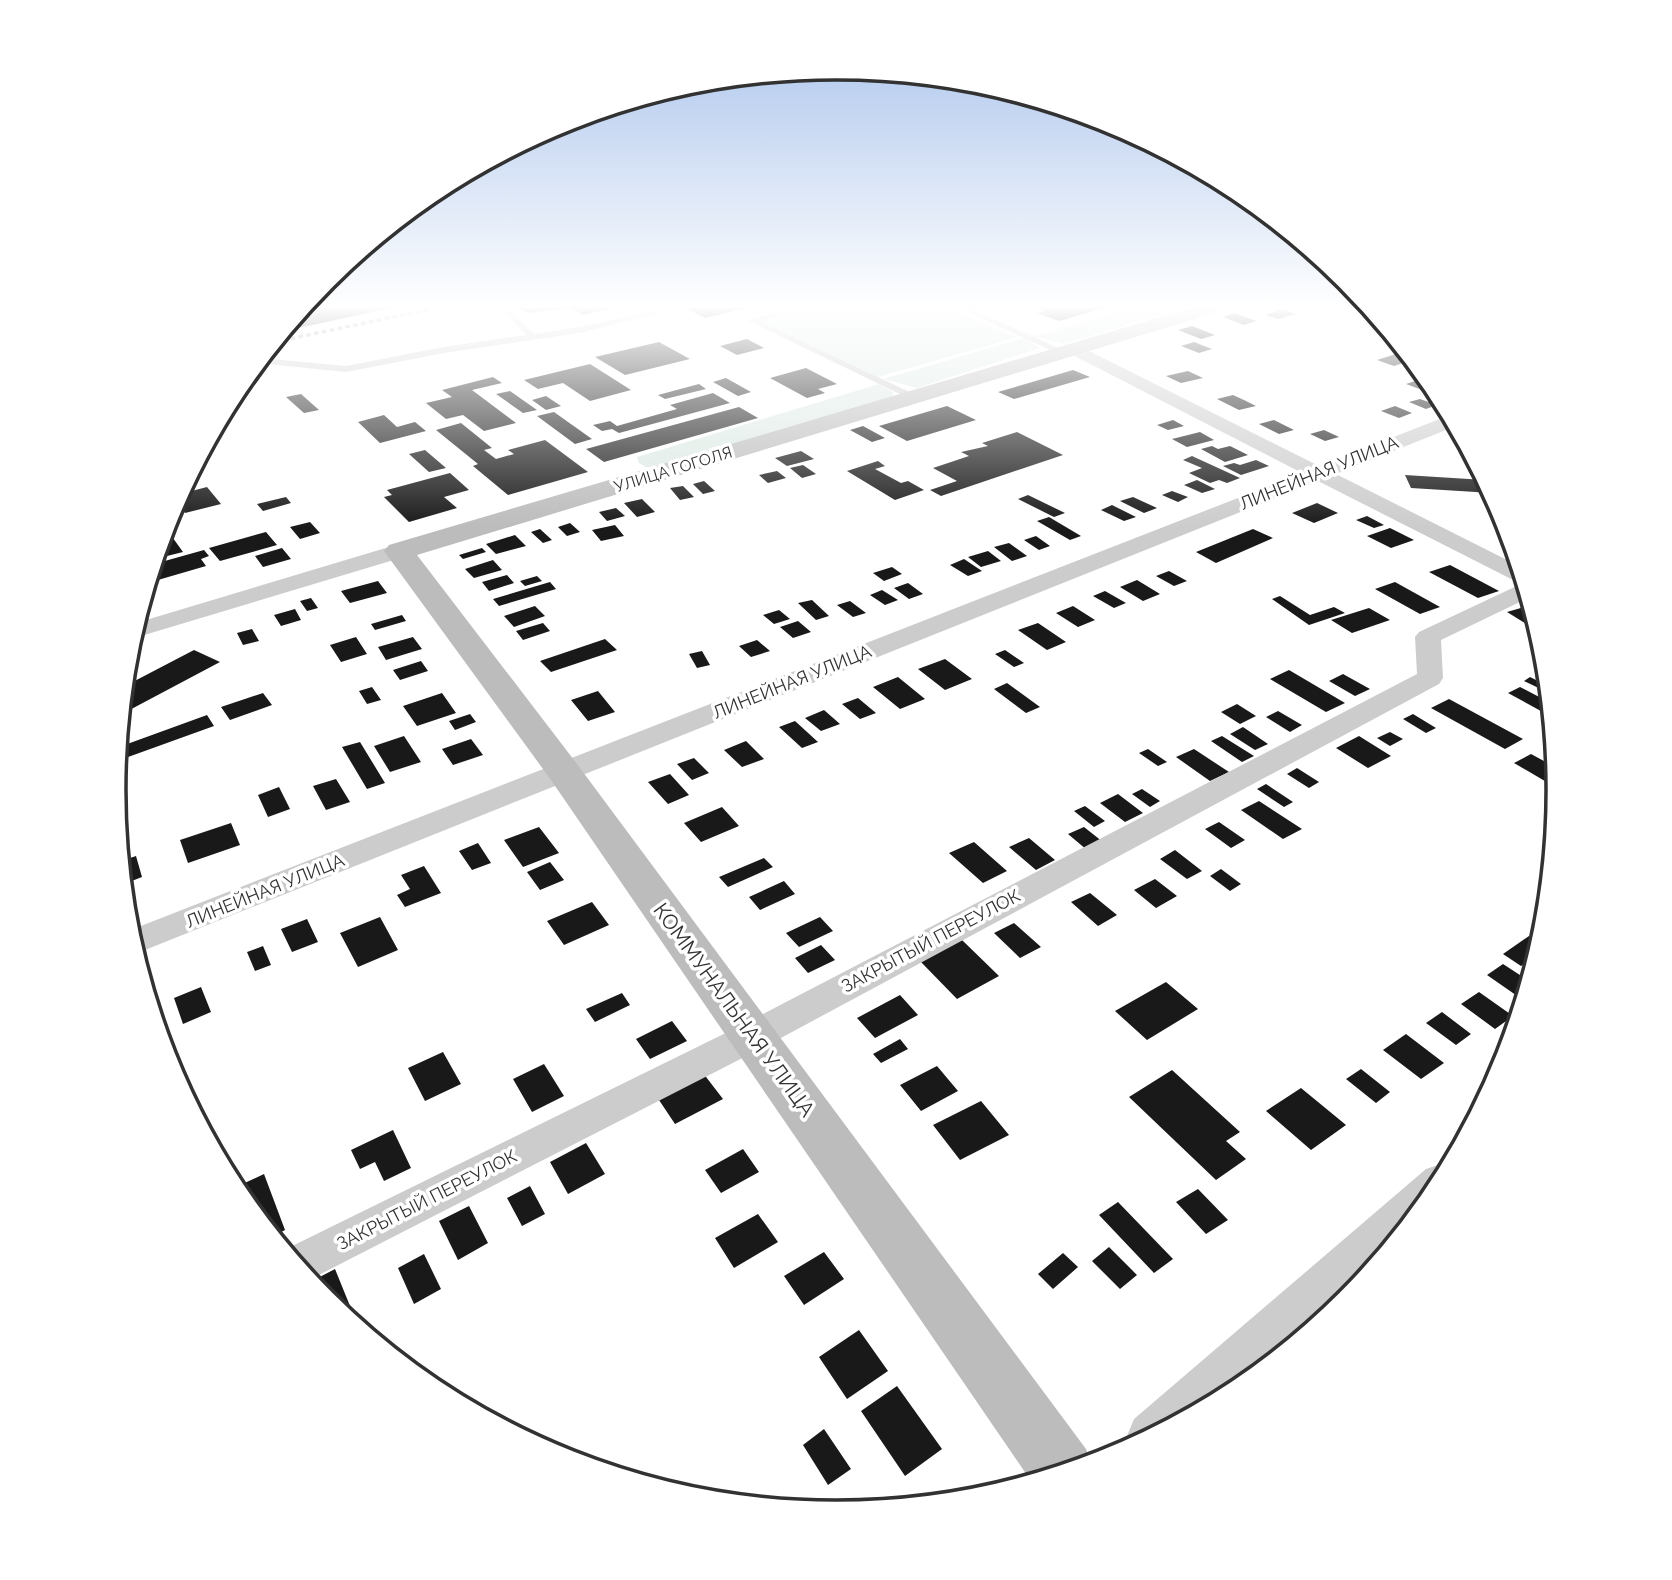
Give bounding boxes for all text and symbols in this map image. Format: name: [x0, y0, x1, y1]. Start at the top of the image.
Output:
street label: ЛИНЕЙНАЯ УЛИЦА: [1236, 431, 1401, 514]
street label: УЛИЦА ГОГОЛЯ: [612, 443, 734, 496]
street label: ЛИНЕЙНАЯ УЛИЦА: [709, 640, 874, 723]
street label: ЛИНЕЙНАЯ УЛИЦА: [182, 849, 347, 932]
street label: ЗАКРЫТЫЙ ПЕРЕУЛОК: [838, 885, 1024, 997]
street label: КОММУНАЛЬНАЯ УЛИЦА: [648, 898, 820, 1121]
street label: ЗАКРЫТЫЙ ПЕРЕУЛОК: [333, 1145, 520, 1254]

